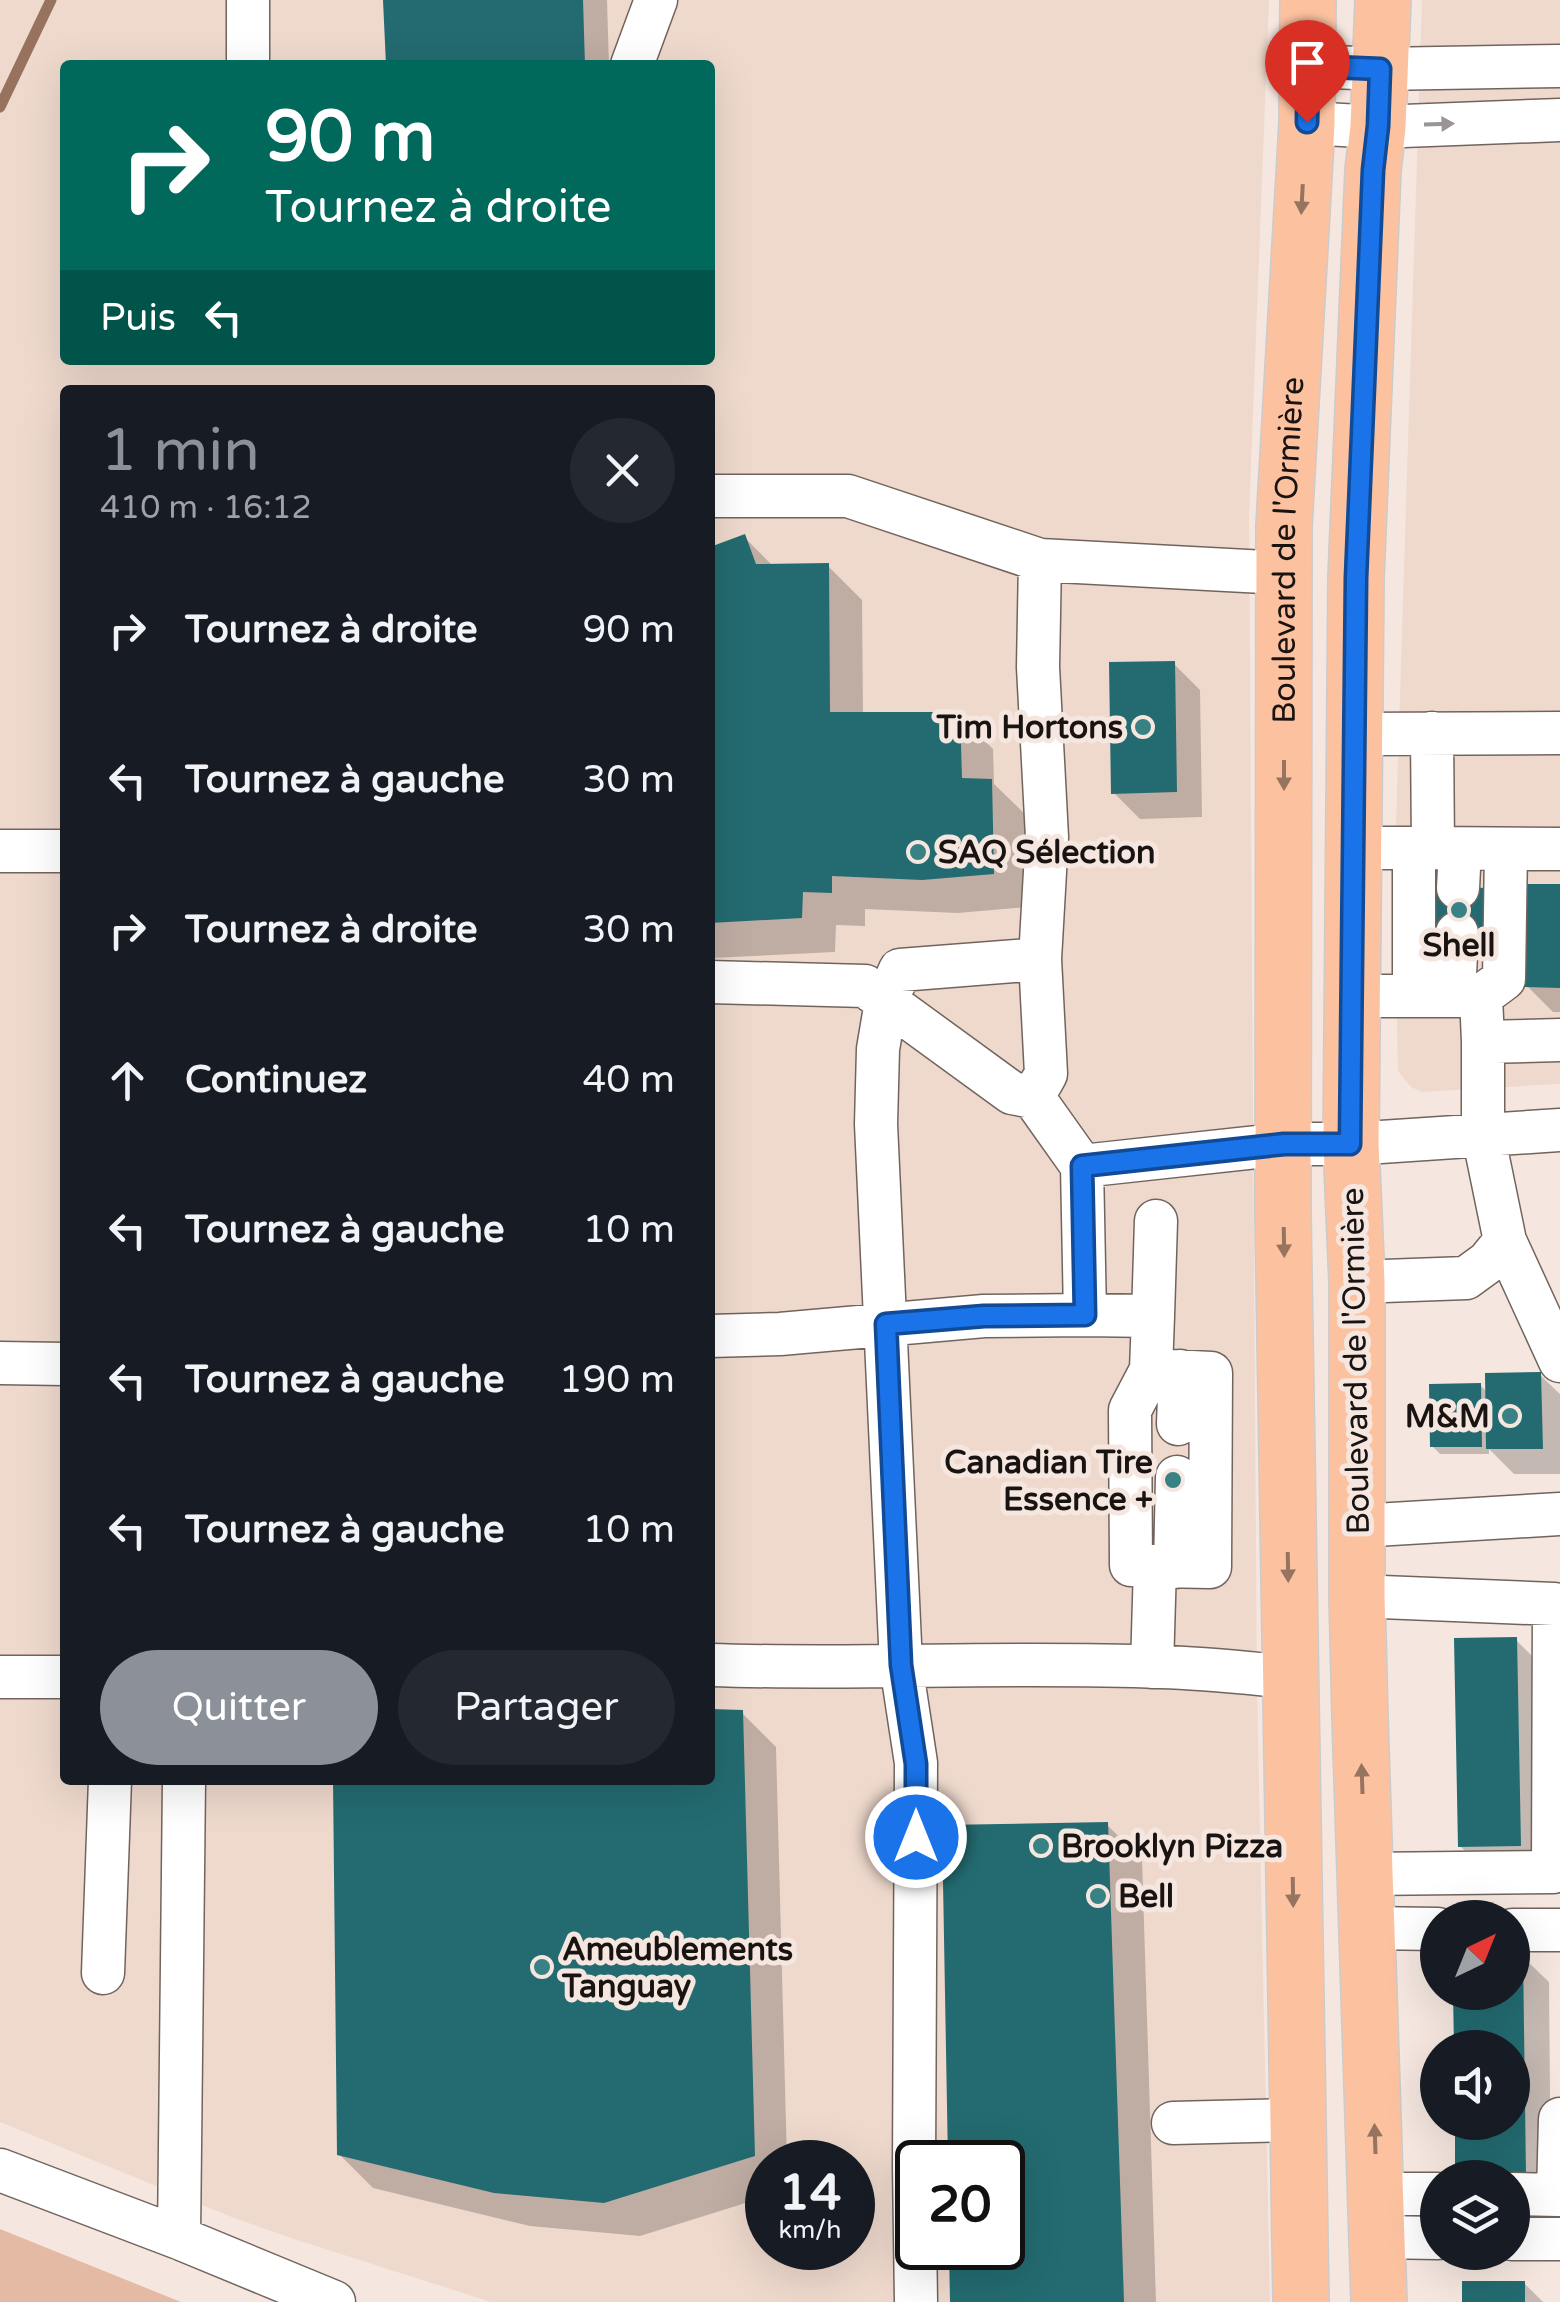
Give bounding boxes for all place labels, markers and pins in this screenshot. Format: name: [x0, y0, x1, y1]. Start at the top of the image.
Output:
pin: [1265, 20, 1350, 123]
place label: Tim Hortons: [935, 709, 1123, 747]
marker: Tim Hortons: [1132, 716, 1154, 738]
place label: SAQ Sélection: [938, 834, 1156, 872]
marker: SAQ Sélection: [907, 841, 929, 863]
marker: Shell: [1448, 899, 1470, 921]
place label: Shell: [1423, 927, 1496, 965]
place label: M&M: [1405, 1398, 1490, 1436]
marker: M&M: [1499, 1405, 1521, 1427]
place label: Canadian Tire Essence +: [944, 1444, 1153, 1519]
marker: Canadian Tire Essence +: [1162, 1469, 1184, 1491]
place label: Brooklyn Pizza: [1061, 1828, 1283, 1866]
marker: Brooklyn Pizza: [1030, 1835, 1052, 1857]
place label: Bell: [1118, 1878, 1174, 1916]
marker: Bell: [1087, 1885, 1109, 1907]
place label: Ameublements Tanguay: [561, 1931, 793, 2006]
marker: Ameublements Tanguay: [531, 1956, 553, 1978]

